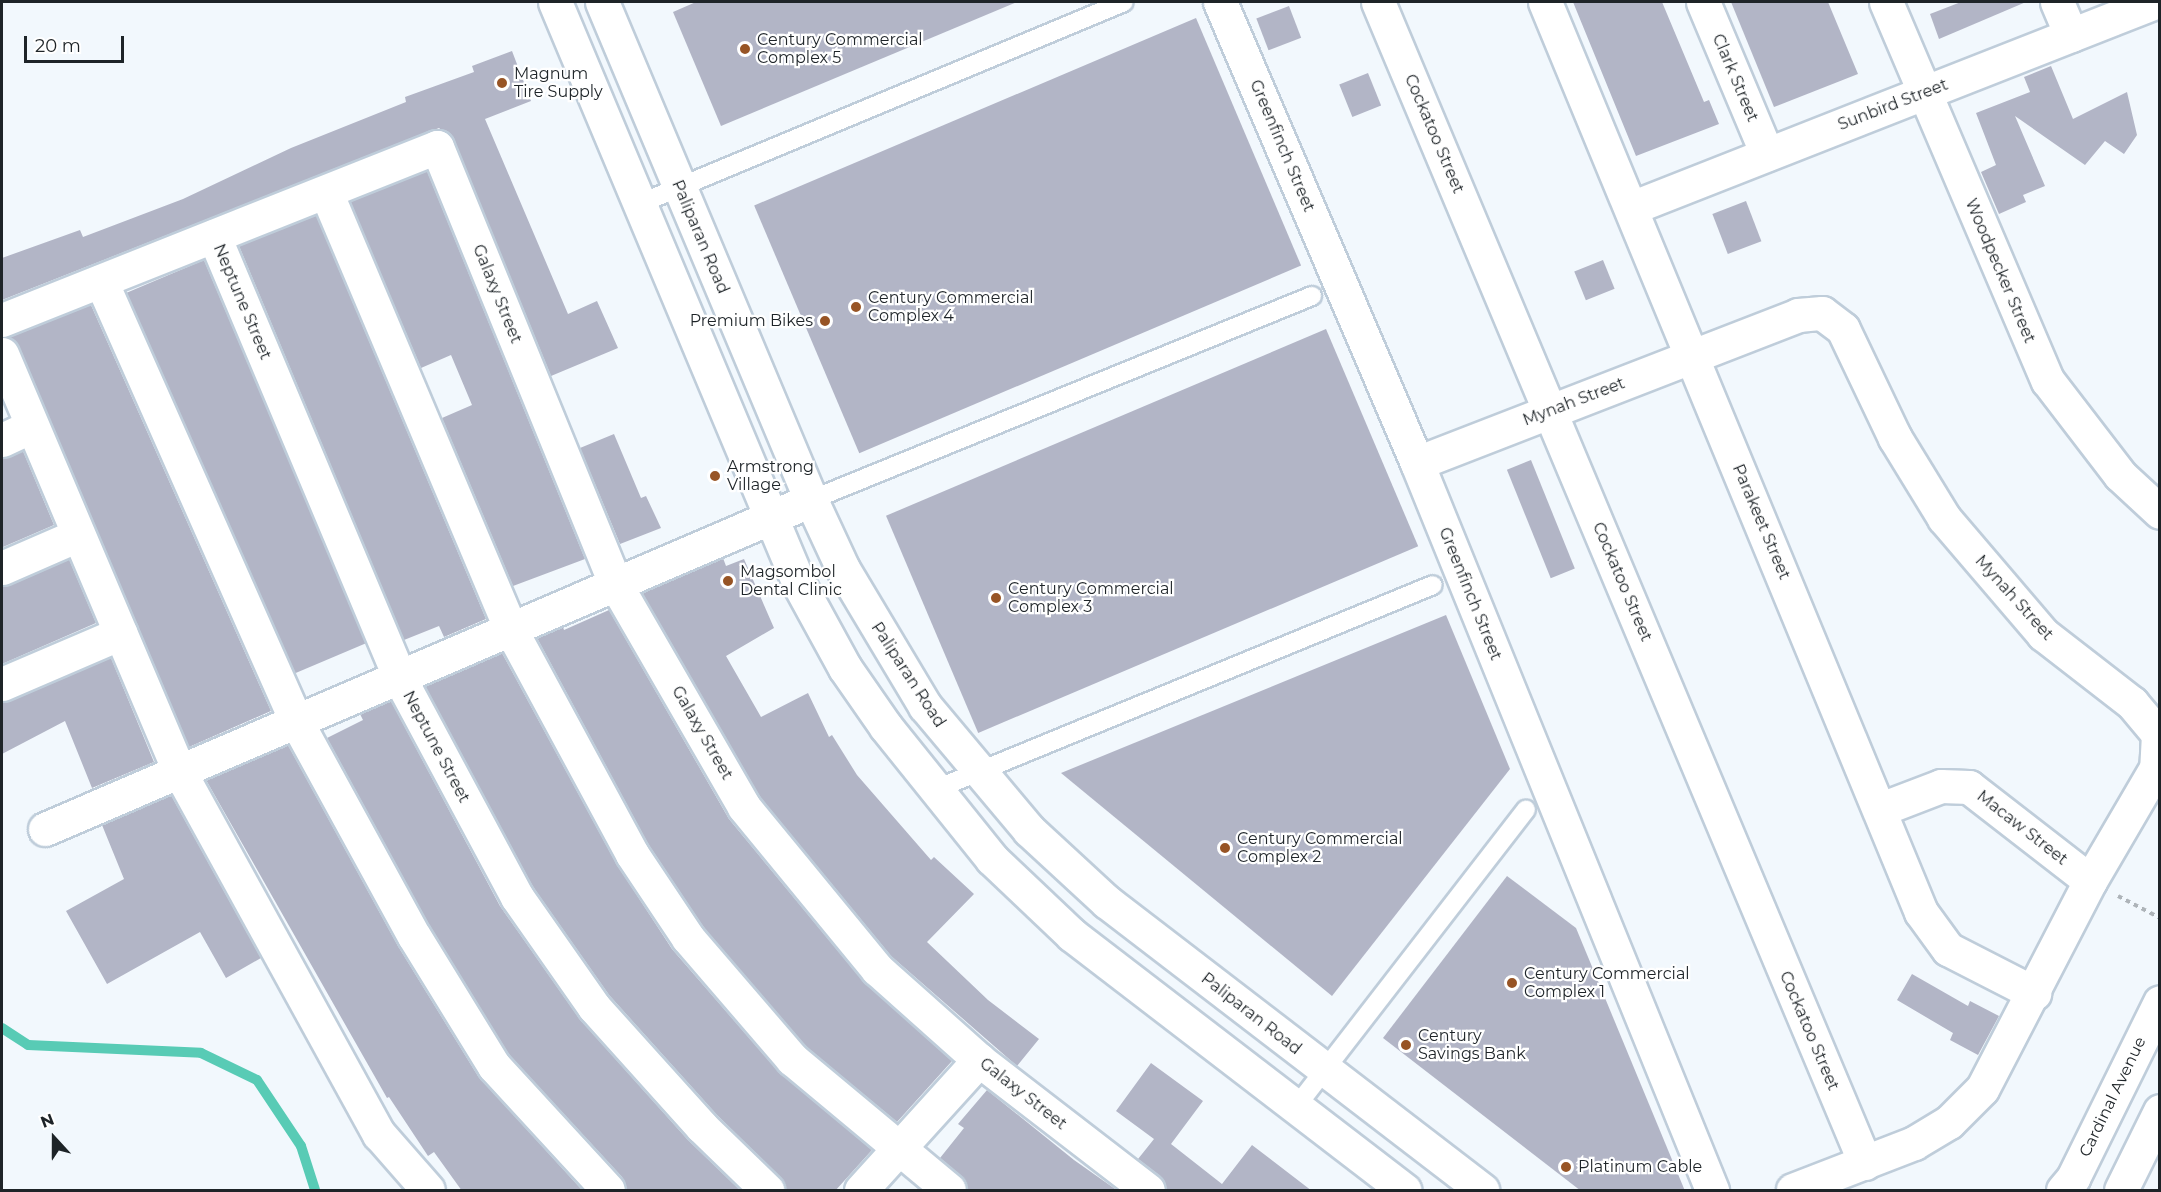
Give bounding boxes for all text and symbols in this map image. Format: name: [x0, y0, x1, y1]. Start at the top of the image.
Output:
scale bar: [27, 24, 128, 62]
place label: Century Commercial Complex 5: [757, 30, 923, 68]
street label: Clark Street: [1708, 31, 1762, 125]
text: 20 m: [35, 35, 81, 57]
marker: Century Commercial Complex 5: [738, 42, 752, 56]
place label: Magnum Tire Supply: [514, 64, 603, 102]
street label: Cockatoo Street: [1400, 72, 1468, 196]
street label: Sunbird Street: [1835, 75, 1951, 135]
marker: Magnum Tire Supply: [495, 76, 509, 90]
street label: Greenfinch Street: [1246, 77, 1318, 215]
street label: Paliparan Road: [667, 177, 733, 297]
street label: Woodpecker Street: [1961, 196, 2039, 346]
street label: Neptune Street: [209, 241, 275, 363]
street label: Galaxy Street: [468, 242, 526, 346]
place label: Century Commercial Complex 4: [868, 288, 1034, 326]
marker: Century Commercial Complex 4: [849, 300, 863, 314]
place label: Premium Bikes: [690, 311, 813, 331]
marker: Premium Bikes: [818, 314, 832, 328]
street label: Mynah Street: [1520, 374, 1628, 430]
place label: Armstrong Village: [727, 457, 814, 495]
street label: Parakeet Street: [1728, 461, 1794, 583]
marker: Armstrong Village: [708, 469, 722, 483]
street label: Cockatoo Street: [1588, 520, 1656, 644]
street label: Greenfinch Street: [1435, 525, 1505, 663]
street label: Mynah Street: [1971, 552, 2057, 644]
place label: Magsombol Dental Clinic: [740, 562, 842, 600]
marker: Magsombol Dental Clinic: [721, 574, 735, 588]
place label: Century Commercial Complex 3: [1008, 579, 1174, 617]
marker: Century Commercial Complex 3: [989, 591, 1003, 605]
street label: Paliparan Road: [867, 619, 949, 731]
street label: Galaxy Street: [667, 683, 737, 783]
street label: Neptune Street: [398, 688, 474, 806]
street label: Macaw Street: [1973, 787, 2071, 869]
place label: Century Commercial Complex 2: [1237, 829, 1403, 867]
marker: Century Commercial Complex 2: [1218, 841, 1232, 855]
place label: Century Commercial Complex 1: [1524, 964, 1690, 1002]
street label: Paliparan Road: [1197, 969, 1305, 1059]
street label: Cockatoo Street: [1775, 969, 1843, 1093]
marker: Century Commercial Complex 1: [1505, 976, 1519, 990]
place label: Century Savings Bank: [1418, 1026, 1526, 1064]
street label: Cardinal Avenue: [2076, 1034, 2150, 1160]
marker: Century Savings Bank: [1399, 1038, 1413, 1052]
street label: Galaxy Street: [976, 1054, 1070, 1134]
north arrow: [24, 1108, 84, 1168]
text: N: [38, 1110, 57, 1132]
place label: Platinum Cable: [1578, 1157, 1702, 1177]
marker: Platinum Cable: [1559, 1160, 1573, 1174]

